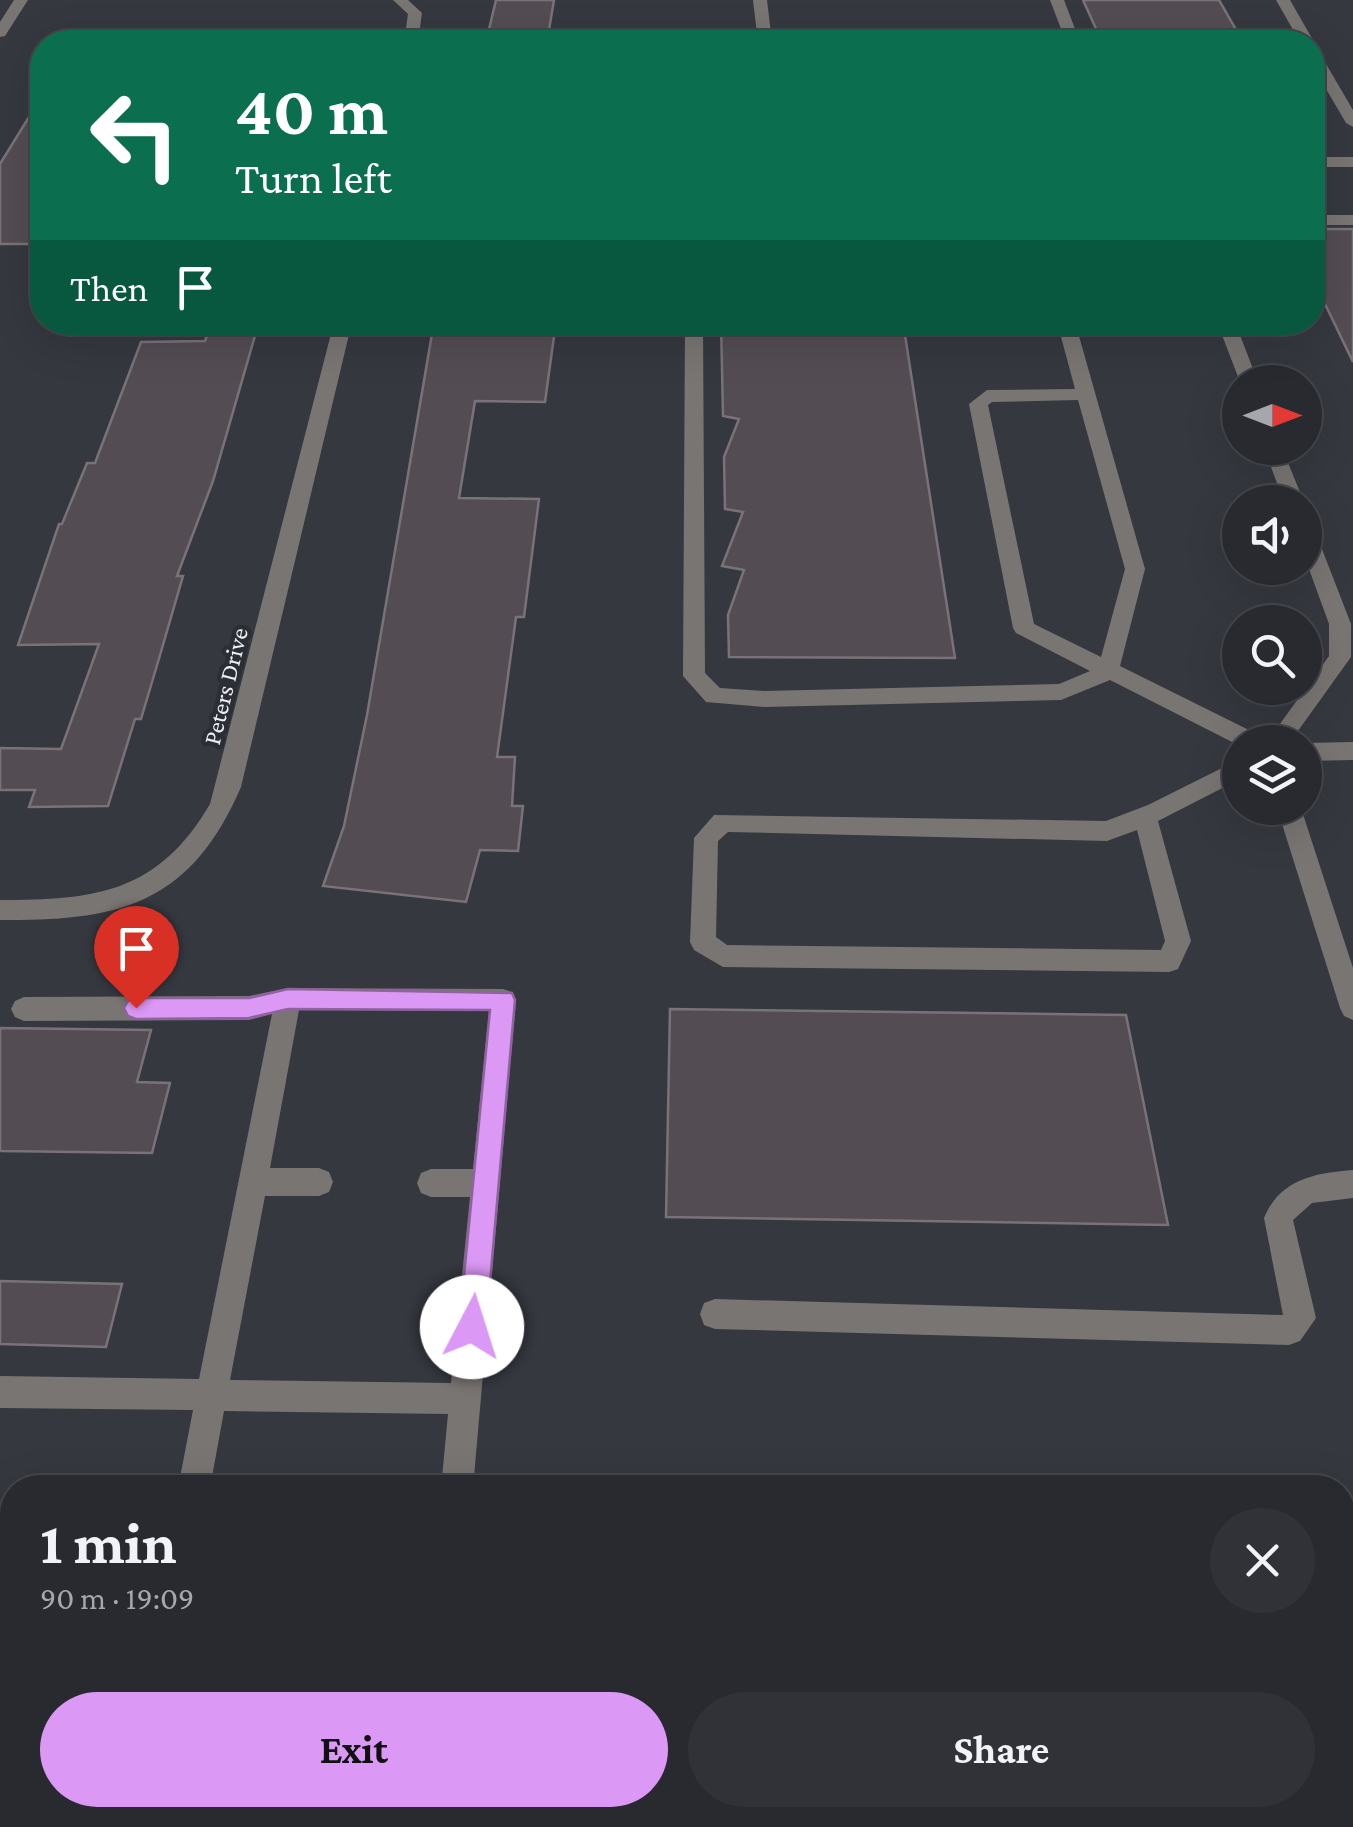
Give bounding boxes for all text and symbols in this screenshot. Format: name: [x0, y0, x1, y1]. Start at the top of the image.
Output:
icon: left: [70, 70, 200, 200]
text: 40 m: [235, 71, 388, 149]
text: Turn left: [235, 153, 392, 203]
icon: arrive: [168, 260, 223, 315]
text: Then: [70, 267, 148, 309]
north arrow: [1222, 365, 1322, 465]
map controls: [1222, 365, 1322, 825]
button: sound: [1222, 485, 1322, 585]
button: search: [1222, 605, 1322, 705]
street label: Peters Drive: [198, 625, 253, 747]
button: layers: [1222, 725, 1322, 825]
pin: [94, 906, 179, 1009]
icon: arrive: [109, 921, 164, 976]
position arrow: [420, 1275, 524, 1379]
button: close: [1210, 1508, 1315, 1613]
text: 1 min: [40, 1509, 177, 1576]
text: 90 m · 19:09: [40, 1580, 194, 1616]
button: Exit: [40, 1692, 668, 1807]
button: Share: [688, 1692, 1315, 1807]

